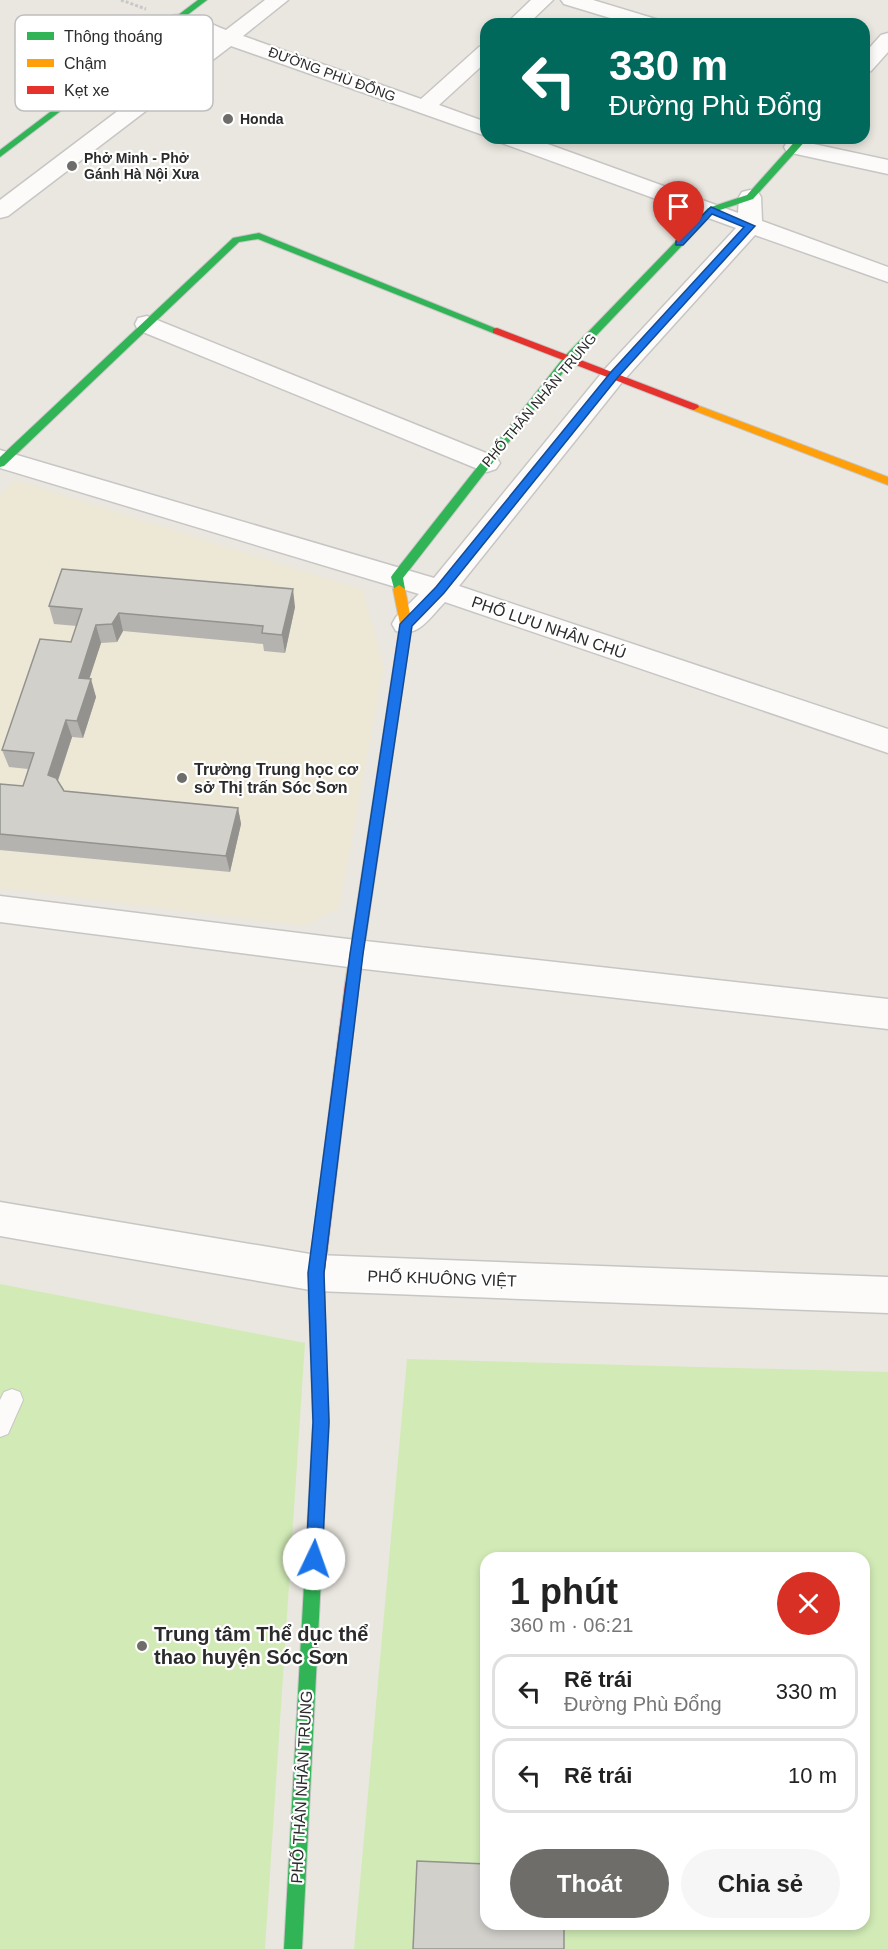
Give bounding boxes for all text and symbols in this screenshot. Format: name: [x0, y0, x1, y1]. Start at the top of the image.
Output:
legend: [15, 15, 213, 111]
text: Thông thoáng: [64, 28, 163, 45]
icon: left: [510, 42, 588, 120]
text: 330 m: [609, 42, 728, 89]
street label: ĐƯỜNG PHÙ ĐỔNG: [266, 43, 398, 105]
text: Chậm: [64, 55, 107, 72]
text: Kẹt xe: [64, 82, 109, 99]
text: Đường Phù Đổng: [609, 91, 822, 121]
place label: Honda: [240, 111, 284, 127]
marker: Honda: [221, 112, 235, 126]
place label: Phở Minh - Phở Gánh Hà Nội Xưa: [84, 150, 199, 182]
marker: Phở Minh - Phở Gánh Hà Nội Xưa: [65, 159, 79, 173]
pin: [653, 181, 704, 243]
icon: arrive: [662, 190, 695, 223]
street label: PHỐ THÂN NHÂN TRUNG: [478, 329, 599, 470]
street label: PHỐ LƯU NHÂN CHÚ: [469, 591, 629, 662]
place label: Trường Trung học cơ sở Thị trấn Sóc Sơn: [194, 761, 359, 796]
marker: Trường Trung học cơ sở Thị trấn Sóc Sơn: [175, 771, 189, 785]
street label: PHỐ KHUÔNG VIỆT: [367, 1265, 517, 1290]
position arrow: [282, 1527, 346, 1591]
text: 1 phút: [510, 1571, 618, 1612]
button: close: [777, 1572, 840, 1635]
text: 360 m · 06:21: [510, 1614, 633, 1636]
place label: Trung tâm Thể dục thể thao huyện Sóc Sơn: [154, 1623, 368, 1668]
marker: Trung tâm Thể dục thể thao huyện Sóc Sơn: [135, 1639, 149, 1653]
text: Rẽ trái: [564, 1667, 632, 1692]
icon: left: [513, 1675, 546, 1708]
text: 330 m: [776, 1679, 837, 1704]
street label: PHỐ THÂN NHÂN TRUNG: [286, 1690, 315, 1884]
text: Đường Phù Đổng: [564, 1693, 722, 1715]
icon: left: [513, 1759, 546, 1792]
text: Rẽ trái: [564, 1763, 632, 1788]
text: 10 m: [788, 1763, 837, 1788]
button: Thoát: [510, 1849, 669, 1918]
button: Chia sẻ: [681, 1849, 840, 1918]

